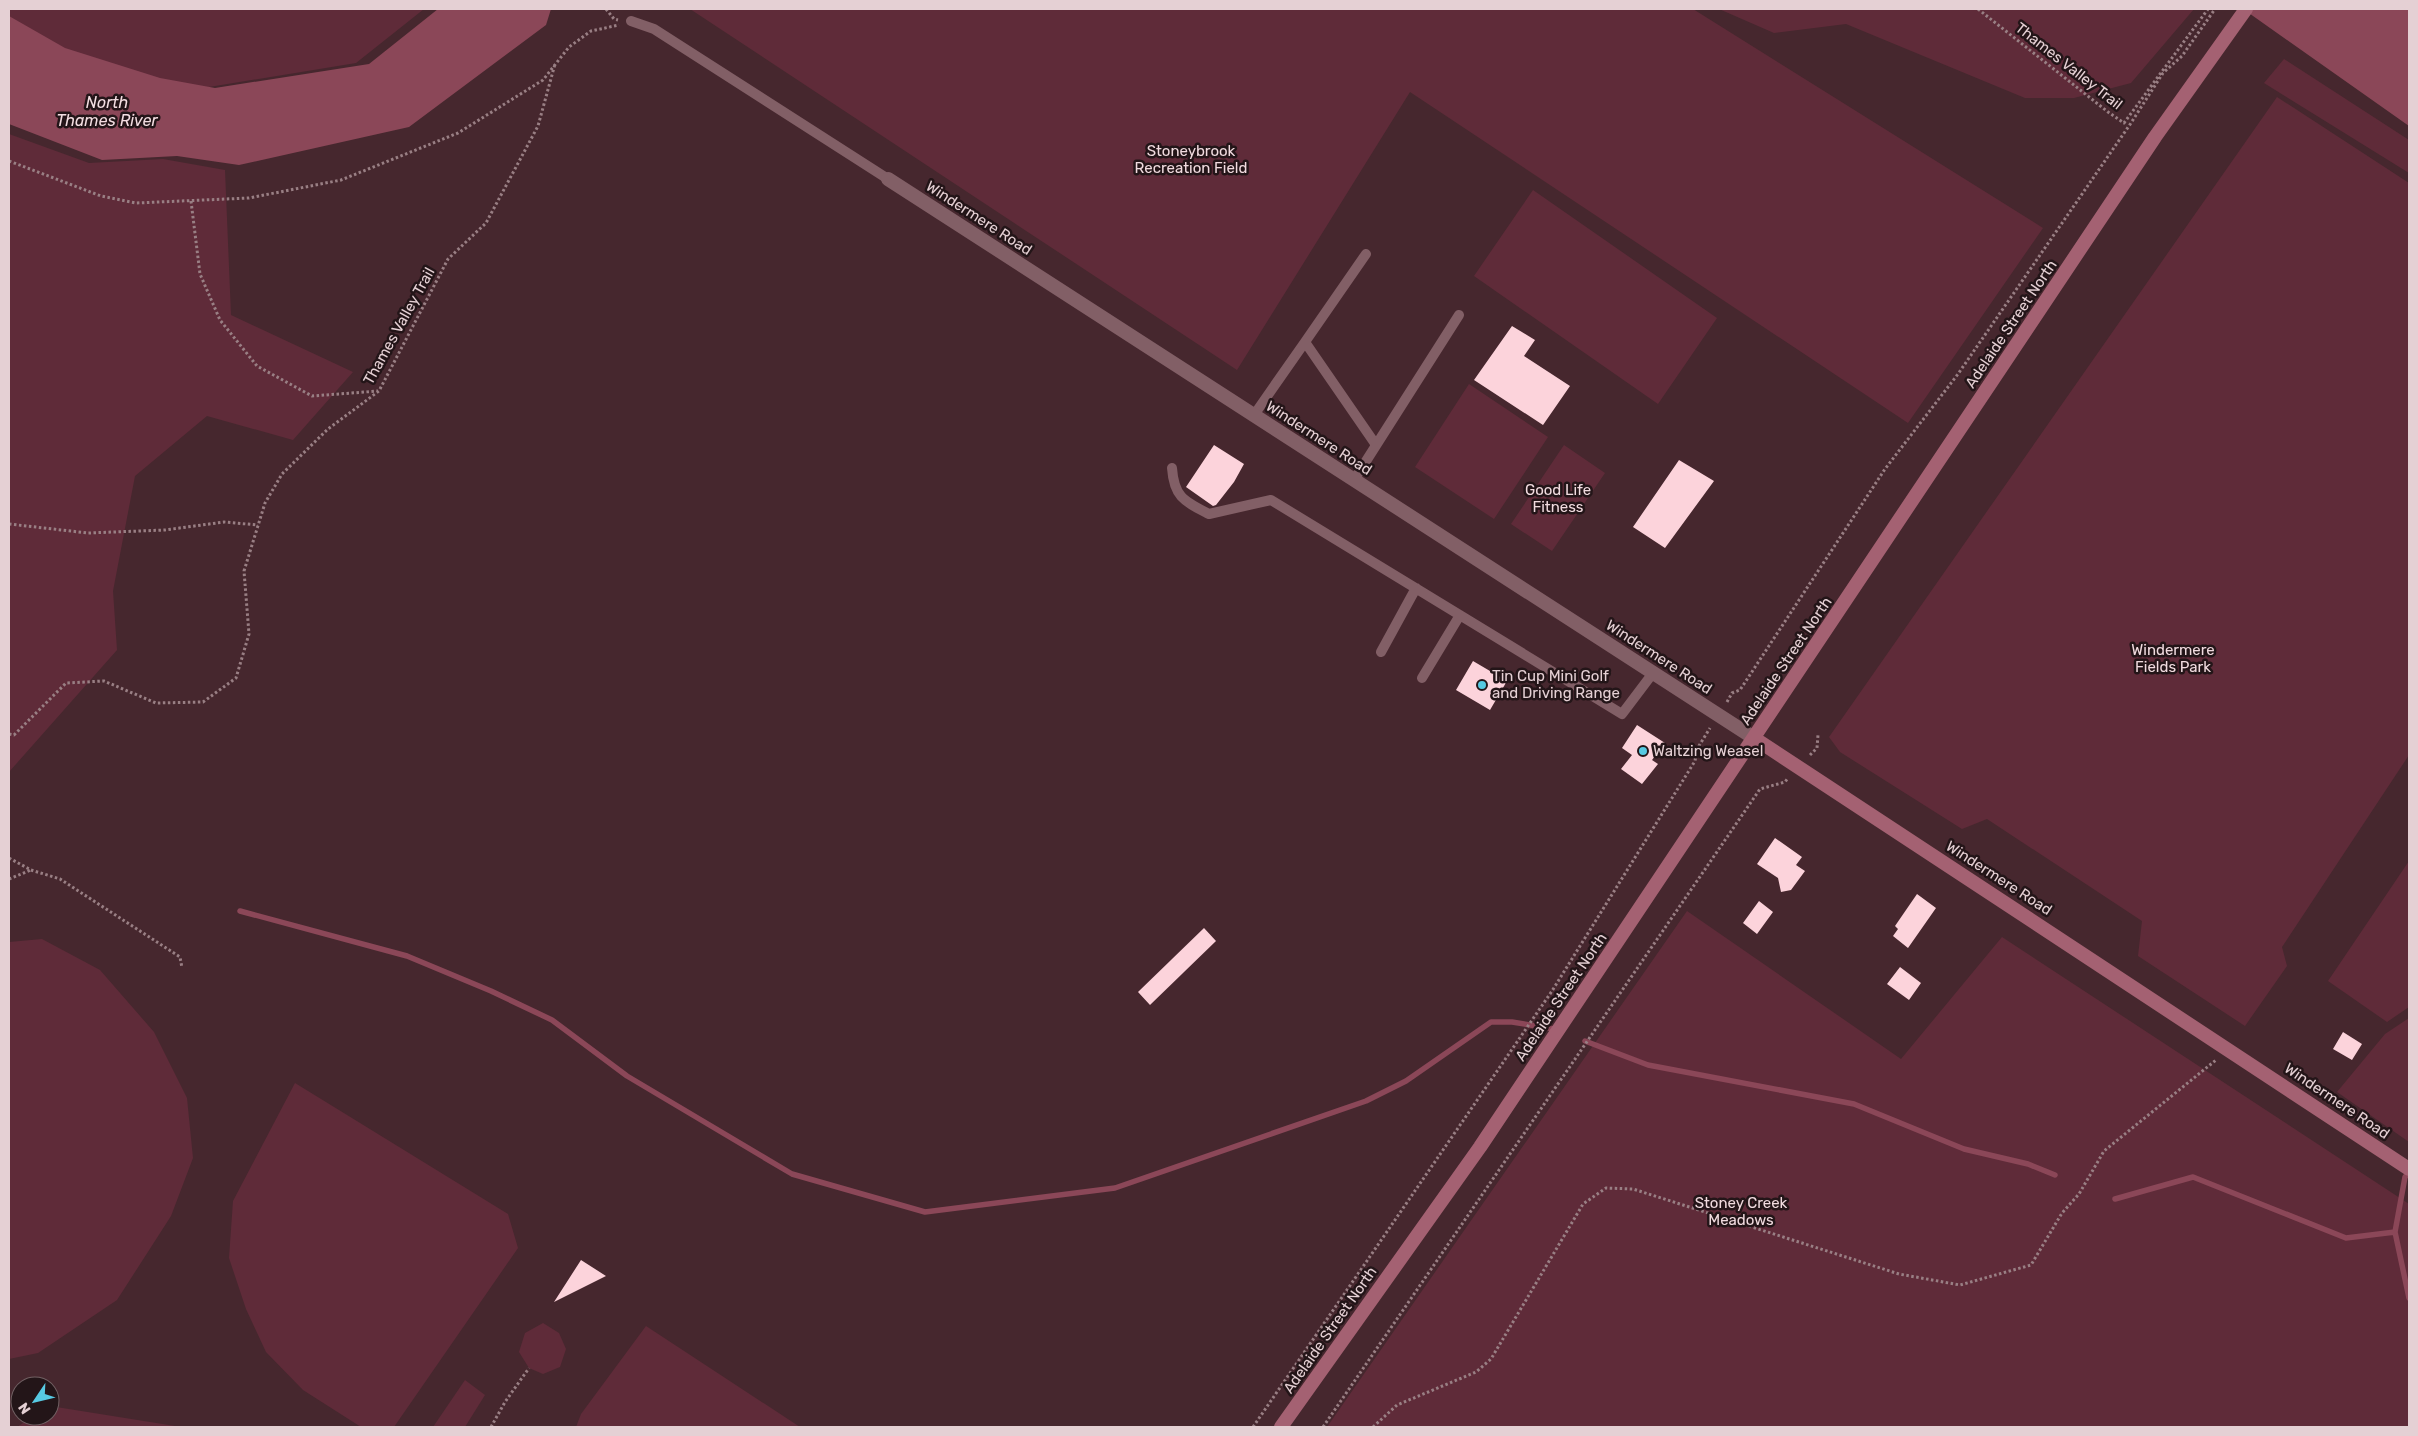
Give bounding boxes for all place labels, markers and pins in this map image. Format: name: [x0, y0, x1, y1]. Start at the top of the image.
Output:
place label: Tin Cup Mini Golf and Driving Range: [1492, 667, 1620, 702]
marker: Tin Cup Mini Golf and Driving Range: [1476, 679, 1488, 691]
place label: Waltzing Weasel: [1653, 742, 1763, 760]
marker: Waltzing Weasel: [1637, 745, 1649, 757]

